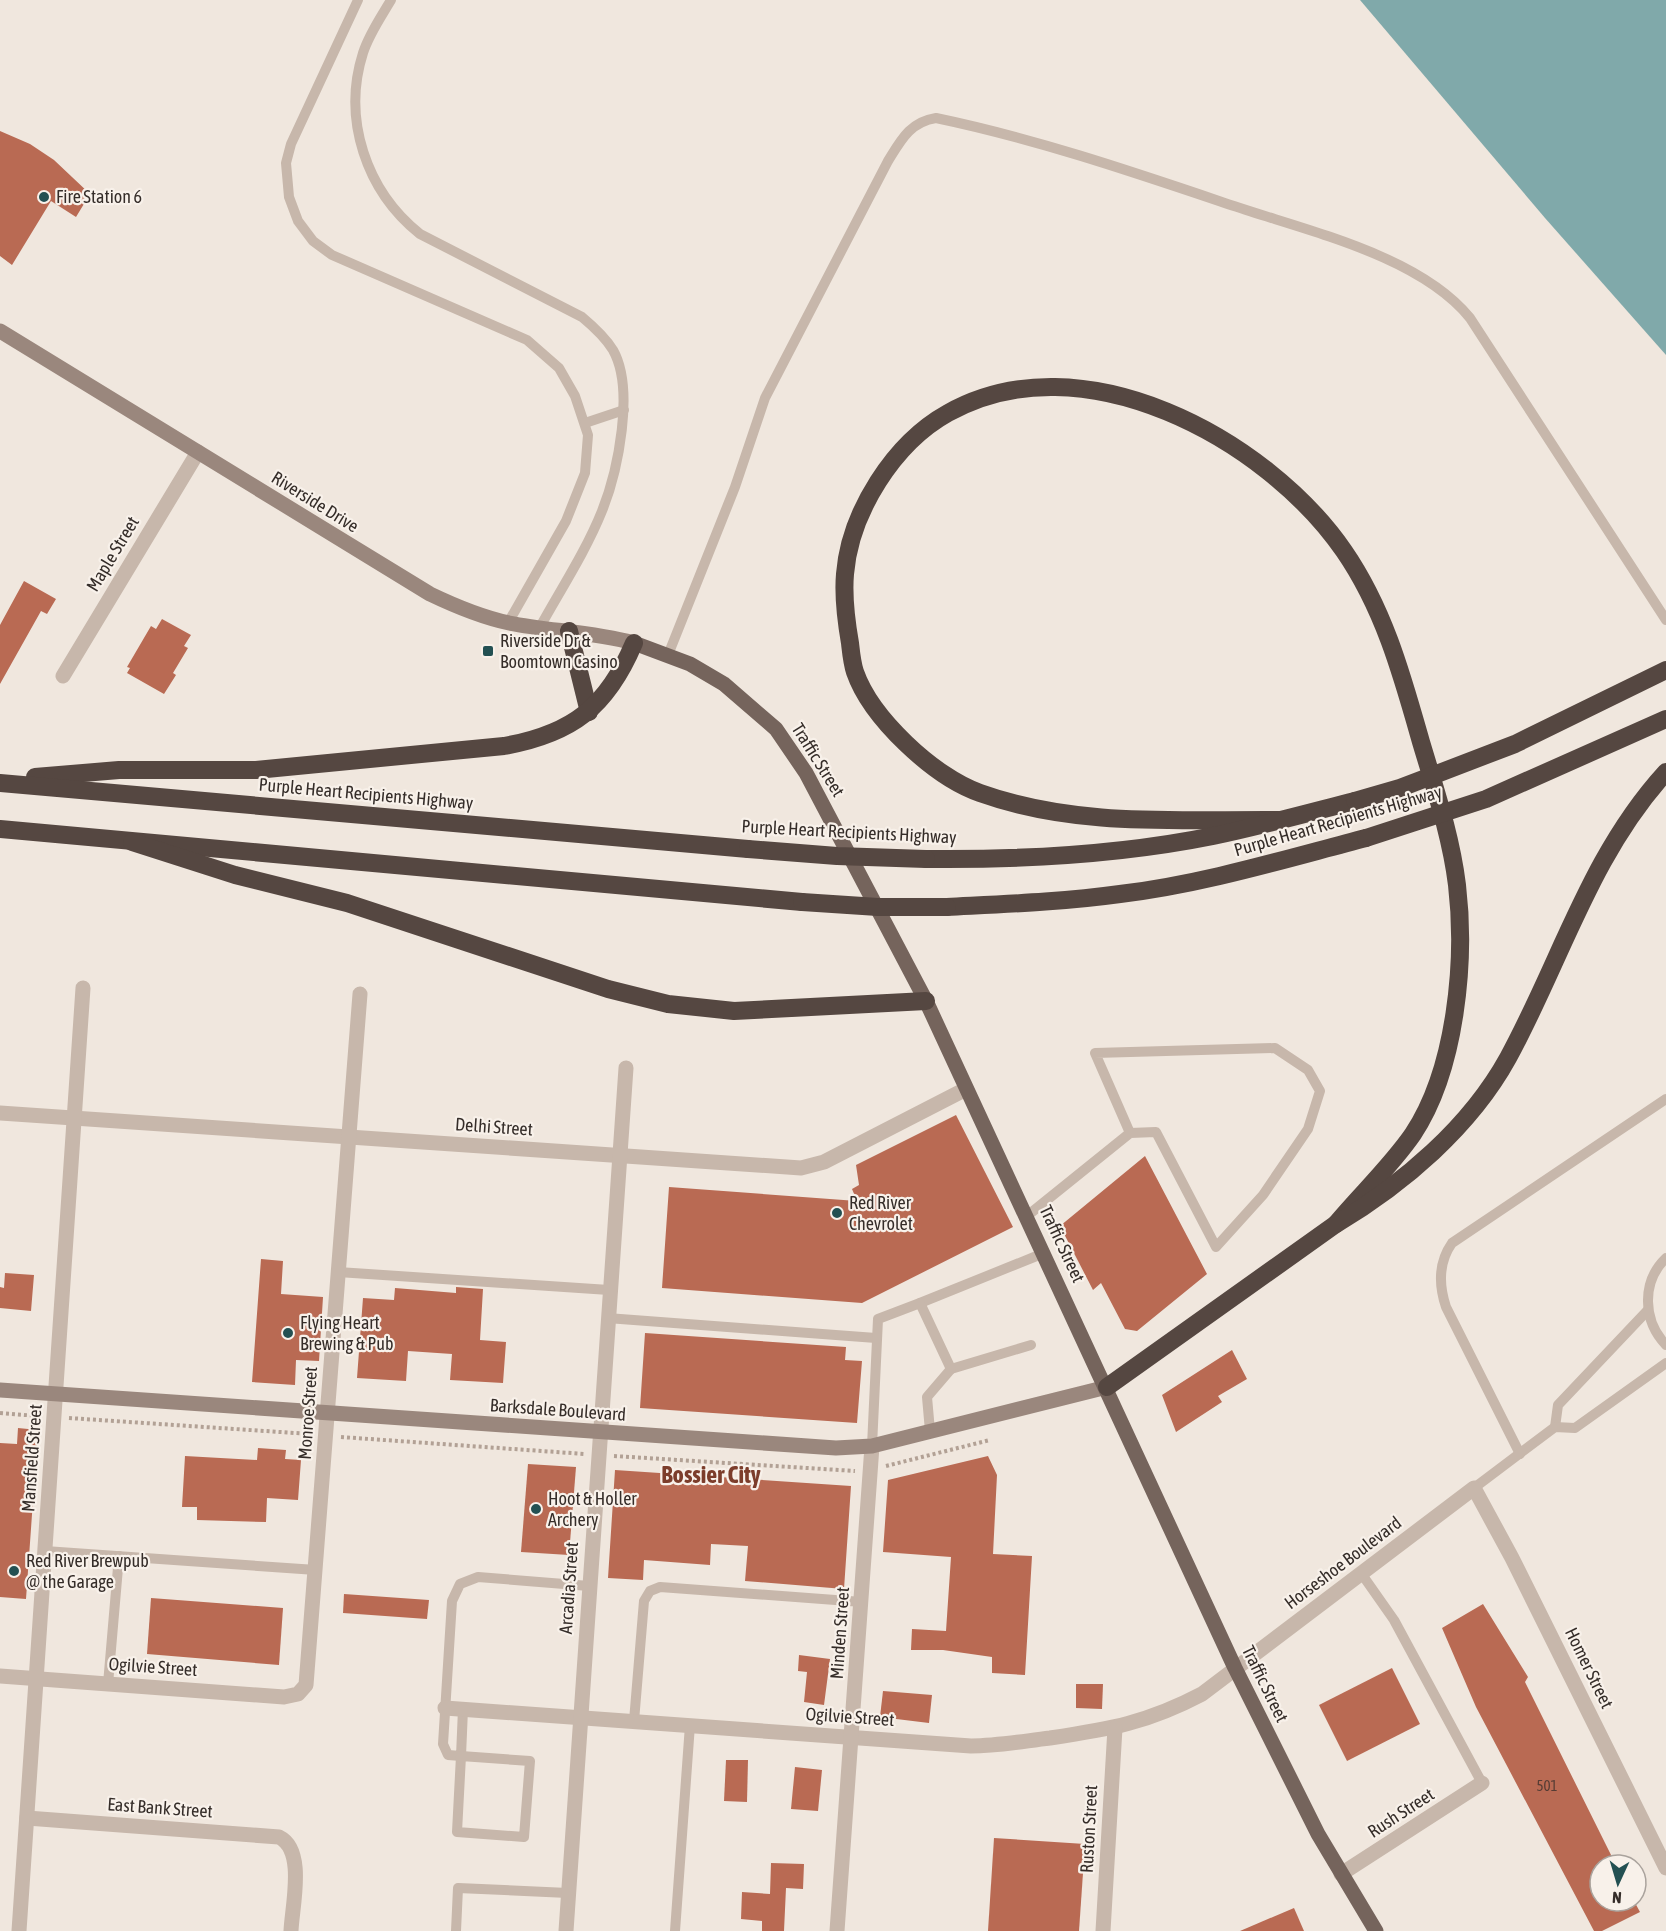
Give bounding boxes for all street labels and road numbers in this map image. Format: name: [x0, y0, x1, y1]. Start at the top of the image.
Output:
street label: Riverside Drive: [268, 467, 363, 537]
street label: Maple Street: [82, 512, 143, 595]
street label: Traffic Street: [788, 719, 849, 800]
street label: Purple Heart Recipients Highway: [258, 774, 474, 813]
street label: Purple Heart Recipients Highway: [1232, 781, 1444, 860]
street label: Purple Heart Recipients Highway: [741, 815, 957, 848]
street label: Delhi Street: [454, 1113, 534, 1140]
street label: Traffic Street: [1035, 1202, 1089, 1286]
street label: Monroe Street: [294, 1366, 321, 1460]
street label: Barksdale Boulevard: [489, 1394, 627, 1425]
street label: Mansfield Street: [17, 1403, 46, 1513]
street label: Horseshoe Boulevard: [1280, 1512, 1405, 1613]
street label: Arcadia Street: [555, 1541, 582, 1635]
street label: Minden Street: [826, 1586, 853, 1680]
street label: Homer Street: [1561, 1624, 1618, 1712]
street label: Traffic Street: [1238, 1642, 1293, 1726]
street label: Ogilvie Street: [108, 1653, 198, 1680]
street label: Ogilvie Street: [805, 1703, 895, 1730]
street label: Rush Street: [1364, 1783, 1438, 1842]
street label: Ruston Street: [1076, 1784, 1101, 1874]
street label: East Bank Street: [107, 1793, 213, 1822]

